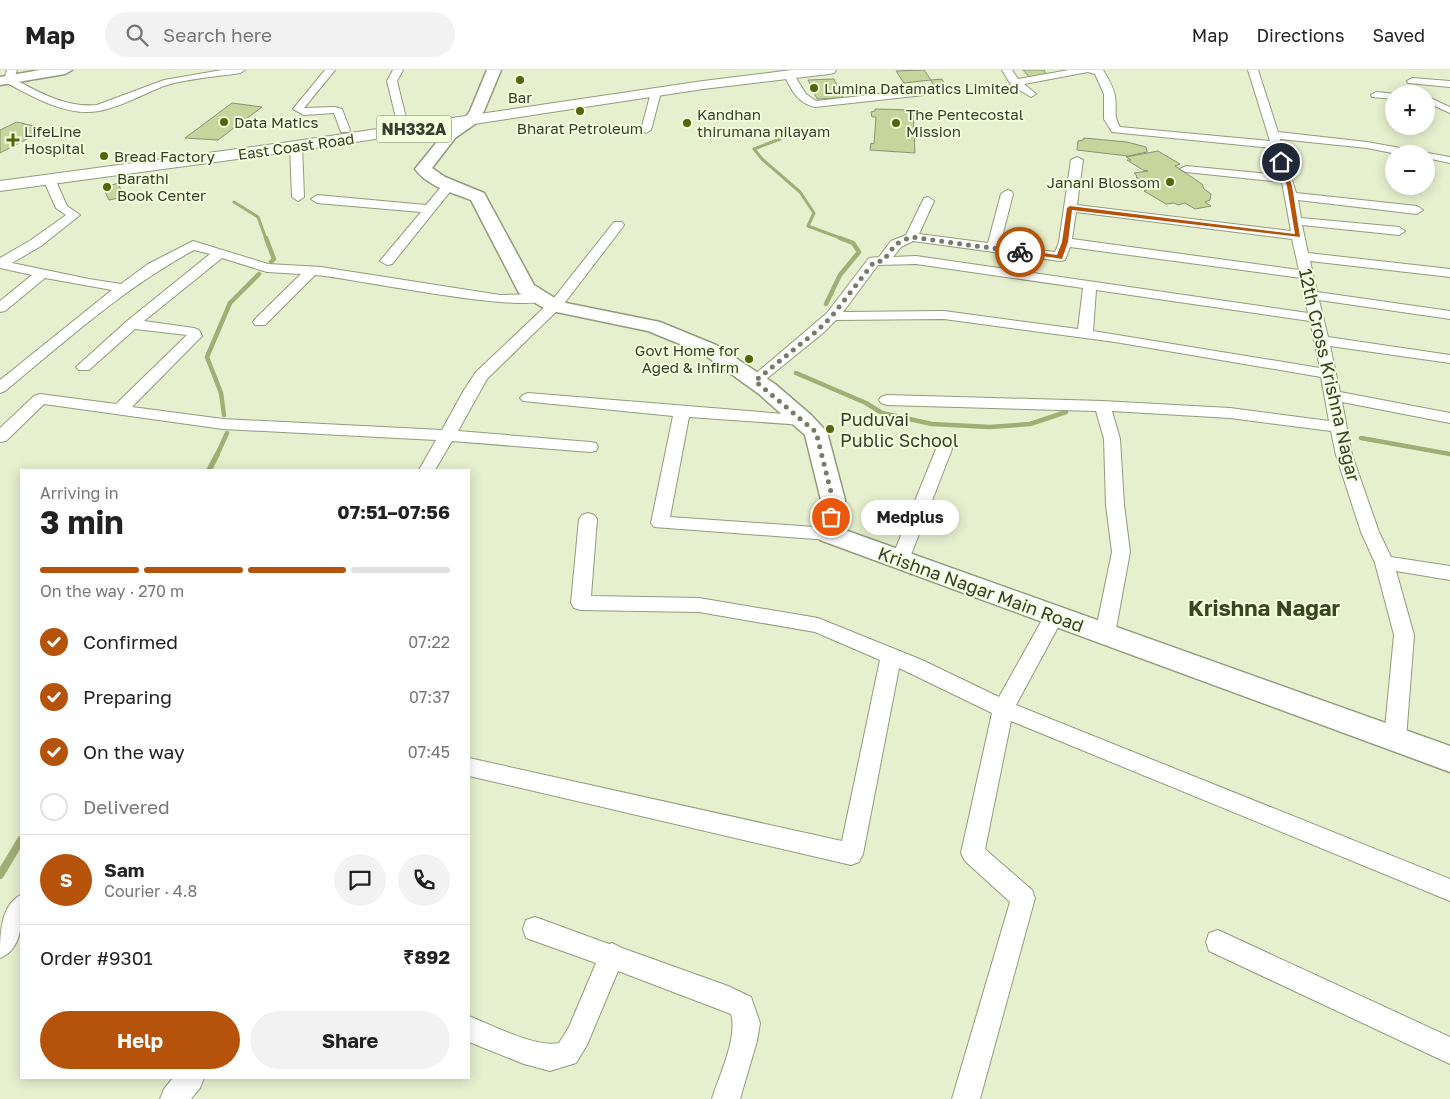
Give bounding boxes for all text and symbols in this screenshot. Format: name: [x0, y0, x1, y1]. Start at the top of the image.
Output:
search box: [105, 12, 455, 57]
text: Map: [25, 20, 75, 49]
icon: search: [123, 21, 151, 49]
text: Search here: [163, 23, 272, 46]
text: Map: [1192, 24, 1228, 46]
text: Directions: [1256, 24, 1344, 46]
text: Saved: [1372, 24, 1425, 46]
marker: Bar: [514, 74, 526, 86]
place label: Lumina Datamatics Limited: [824, 79, 1019, 97]
marker: Lumina Datamatics Limited: [808, 82, 820, 94]
map controls: [1385, 85, 1435, 195]
button: +: [1385, 85, 1435, 135]
place label: Bar: [508, 88, 532, 106]
marker: Bharat Petroleum: [574, 105, 586, 117]
place label: Kandhan thirumana nilayam: [697, 105, 830, 140]
place label: The Pentecostal Mission: [906, 105, 1024, 140]
place label: Data Matics: [234, 113, 318, 131]
marker: Data Matics: [218, 116, 230, 128]
road number: NH332A: [376, 116, 452, 142]
marker: Kandhan thirumana nilayam: [681, 117, 693, 129]
marker: The Pentecostal Mission: [890, 117, 902, 129]
place label: Bharat Petroleum: [517, 119, 643, 137]
place label: LifeLine Hospital: [24, 122, 85, 157]
street label: East Coast Road: [237, 129, 355, 163]
marker: LifeLine Hospital: [6, 133, 20, 147]
pin: [1260, 141, 1302, 183]
button: −: [1385, 145, 1435, 195]
place label: Bread Factory: [114, 147, 215, 165]
icon: home: [1267, 148, 1295, 176]
marker: Bread Factory: [98, 150, 110, 162]
place label: Barathi Book Center: [117, 169, 206, 204]
place label: Janani Blossom: [1047, 173, 1160, 191]
marker: Janani Blossom: [1164, 176, 1176, 188]
marker: Barathi Book Center: [101, 181, 113, 193]
courier: [995, 227, 1045, 277]
icon: bike: [1006, 238, 1034, 266]
street label: 12th Cross Krishna Nagar: [1295, 266, 1365, 484]
place label: Govt Home for Aged & Infirm: [635, 341, 739, 376]
marker: Govt Home for Aged & Infirm: [743, 353, 755, 365]
place label: Puduvai Public School: [840, 408, 959, 451]
marker: Puduvai Public School: [824, 423, 836, 435]
text: Arriving in: [40, 483, 119, 503]
pin: [810, 496, 852, 538]
text: 07:51–07:56: [337, 500, 450, 523]
callout: Medplus: [861, 500, 958, 534]
text: 3 min: [40, 503, 124, 541]
icon: bag: [817, 503, 845, 531]
text: Medplus: [876, 507, 944, 527]
street label: Krishna Nagar Main Road: [875, 541, 1087, 637]
text: On the way · 270 m: [40, 581, 184, 601]
district label: Krishna Nagar: [1188, 594, 1340, 621]
icon: check: [40, 628, 68, 656]
text: Confirmed: [83, 630, 178, 653]
text: 07:22: [408, 632, 450, 652]
icon: check: [40, 683, 68, 711]
text: Preparing: [83, 685, 172, 708]
text: 07:37: [409, 687, 450, 707]
icon: check: [40, 738, 68, 766]
text: On the way: [83, 740, 185, 763]
text: 07:45: [408, 742, 450, 762]
text: Delivered: [83, 795, 170, 818]
button: chat: [334, 854, 386, 906]
button: phone: [398, 854, 450, 906]
text: Sam: [104, 858, 144, 881]
text: S: [60, 868, 72, 891]
text: Courier · 4.8: [104, 881, 197, 901]
text: ₹892: [403, 945, 450, 968]
text: Order #9301: [40, 946, 153, 969]
button: Help: [40, 1011, 240, 1069]
button: Share: [250, 1011, 450, 1069]

